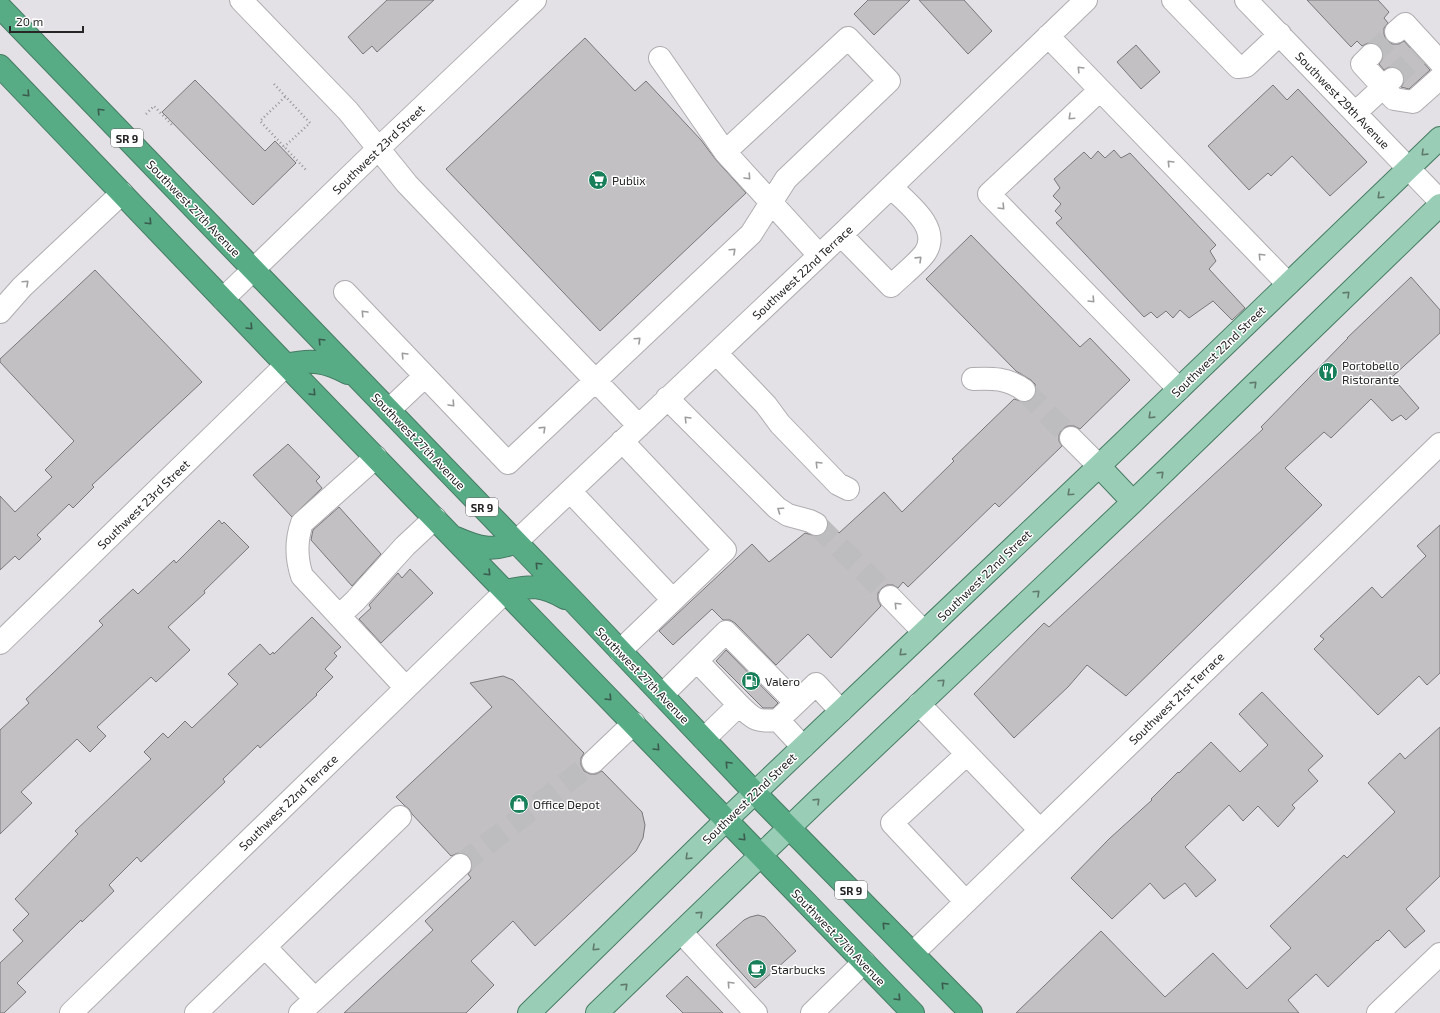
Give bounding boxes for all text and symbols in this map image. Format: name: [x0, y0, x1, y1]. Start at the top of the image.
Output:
scale bar: [10, 8, 83, 34]
text: 20 m: [16, 14, 43, 28]
street label: Southwest 29th Avenue: [1293, 49, 1393, 151]
one-way arrow: [1077, 66, 1085, 74]
one-way arrow: [22, 89, 30, 97]
street label: Southwest 23rd Street: [329, 101, 427, 197]
one-way arrow: [97, 108, 105, 116]
one-way arrow: [1068, 112, 1076, 120]
road number: SR 9: [111, 129, 143, 147]
one-way arrow: [1421, 148, 1429, 156]
street label: Southwest 27th Avenue: [144, 157, 244, 259]
one-way arrow: [1168, 160, 1175, 168]
supermarket icon: Publix: [587, 169, 609, 191]
one-way arrow: [744, 172, 751, 180]
place label: Publix: [612, 173, 646, 187]
one-way arrow: [1377, 191, 1385, 198]
one-way arrow: [997, 202, 1004, 210]
one-way arrow: [144, 217, 152, 225]
street label: Southwest 22nd Terrace: [749, 222, 855, 322]
one-way arrow: [728, 248, 736, 256]
one-way arrow: [1258, 253, 1266, 261]
one-way arrow: [914, 256, 922, 263]
one-way arrow: [21, 280, 29, 288]
one-way arrow: [1342, 291, 1350, 298]
one-way arrow: [1087, 295, 1095, 303]
street label: Southwest 22nd Street: [1168, 302, 1268, 399]
one-way arrow: [361, 310, 369, 318]
one-way arrow: [245, 322, 253, 330]
one-way arrow: [633, 337, 641, 344]
one-way arrow: [319, 338, 326, 346]
one-way arrow: [401, 352, 409, 360]
place label: Portobello Ristorante: [1342, 358, 1399, 386]
restaurant icon: Portobello Ristorante: [1317, 361, 1339, 383]
one-way arrow: [1249, 381, 1257, 389]
one-way arrow: [308, 388, 316, 395]
street label: Southwest 27th Avenue: [369, 390, 469, 492]
one-way arrow: [447, 400, 454, 407]
one-way arrow: [1148, 411, 1155, 418]
one-way arrow: [684, 416, 692, 424]
one-way arrow: [538, 426, 546, 434]
street label: Southwest 23rd Street: [94, 456, 192, 552]
one-way arrow: [816, 461, 823, 469]
one-way arrow: [1156, 472, 1164, 479]
one-way arrow: [1067, 488, 1075, 496]
road number: SR 9: [466, 498, 498, 516]
one-way arrow: [777, 507, 784, 515]
street label: Southwest 22nd Street: [934, 526, 1034, 623]
one-way arrow: [536, 562, 543, 570]
one-way arrow: [483, 568, 491, 576]
one-way arrow: [1032, 590, 1040, 598]
one-way arrow: [894, 602, 902, 610]
street label: Southwest 27th Avenue: [593, 624, 693, 726]
one-way arrow: [899, 648, 907, 656]
street label: Southwest 21st Terrace: [1126, 649, 1226, 747]
fuel station icon: Valero: [740, 670, 762, 692]
place label: Valero: [765, 674, 800, 688]
one-way arrow: [937, 679, 945, 687]
one-way arrow: [605, 693, 612, 701]
one-way arrow: [652, 743, 660, 751]
street label: Southwest 22nd Street: [699, 749, 799, 846]
street label: Southwest 22nd Terrace: [236, 751, 340, 853]
one-way arrow: [726, 762, 733, 769]
shop icon: Office Depot: [508, 793, 530, 815]
place label: Office Depot: [533, 797, 600, 811]
one-way arrow: [812, 798, 820, 805]
one-way arrow: [738, 833, 746, 841]
one-way arrow: [685, 852, 693, 860]
road number: SR 9: [835, 881, 867, 899]
street label: Southwest 27th Avenue: [789, 886, 889, 988]
one-way arrow: [695, 911, 703, 919]
one-way arrow: [882, 922, 890, 930]
one-way arrow: [592, 943, 600, 951]
cafe icon: Starbucks: [746, 958, 768, 980]
place label: Starbucks: [771, 962, 825, 976]
one-way arrow: [727, 981, 734, 989]
one-way arrow: [941, 982, 949, 990]
one-way arrow: [620, 983, 628, 991]
one-way arrow: [893, 993, 901, 1001]

